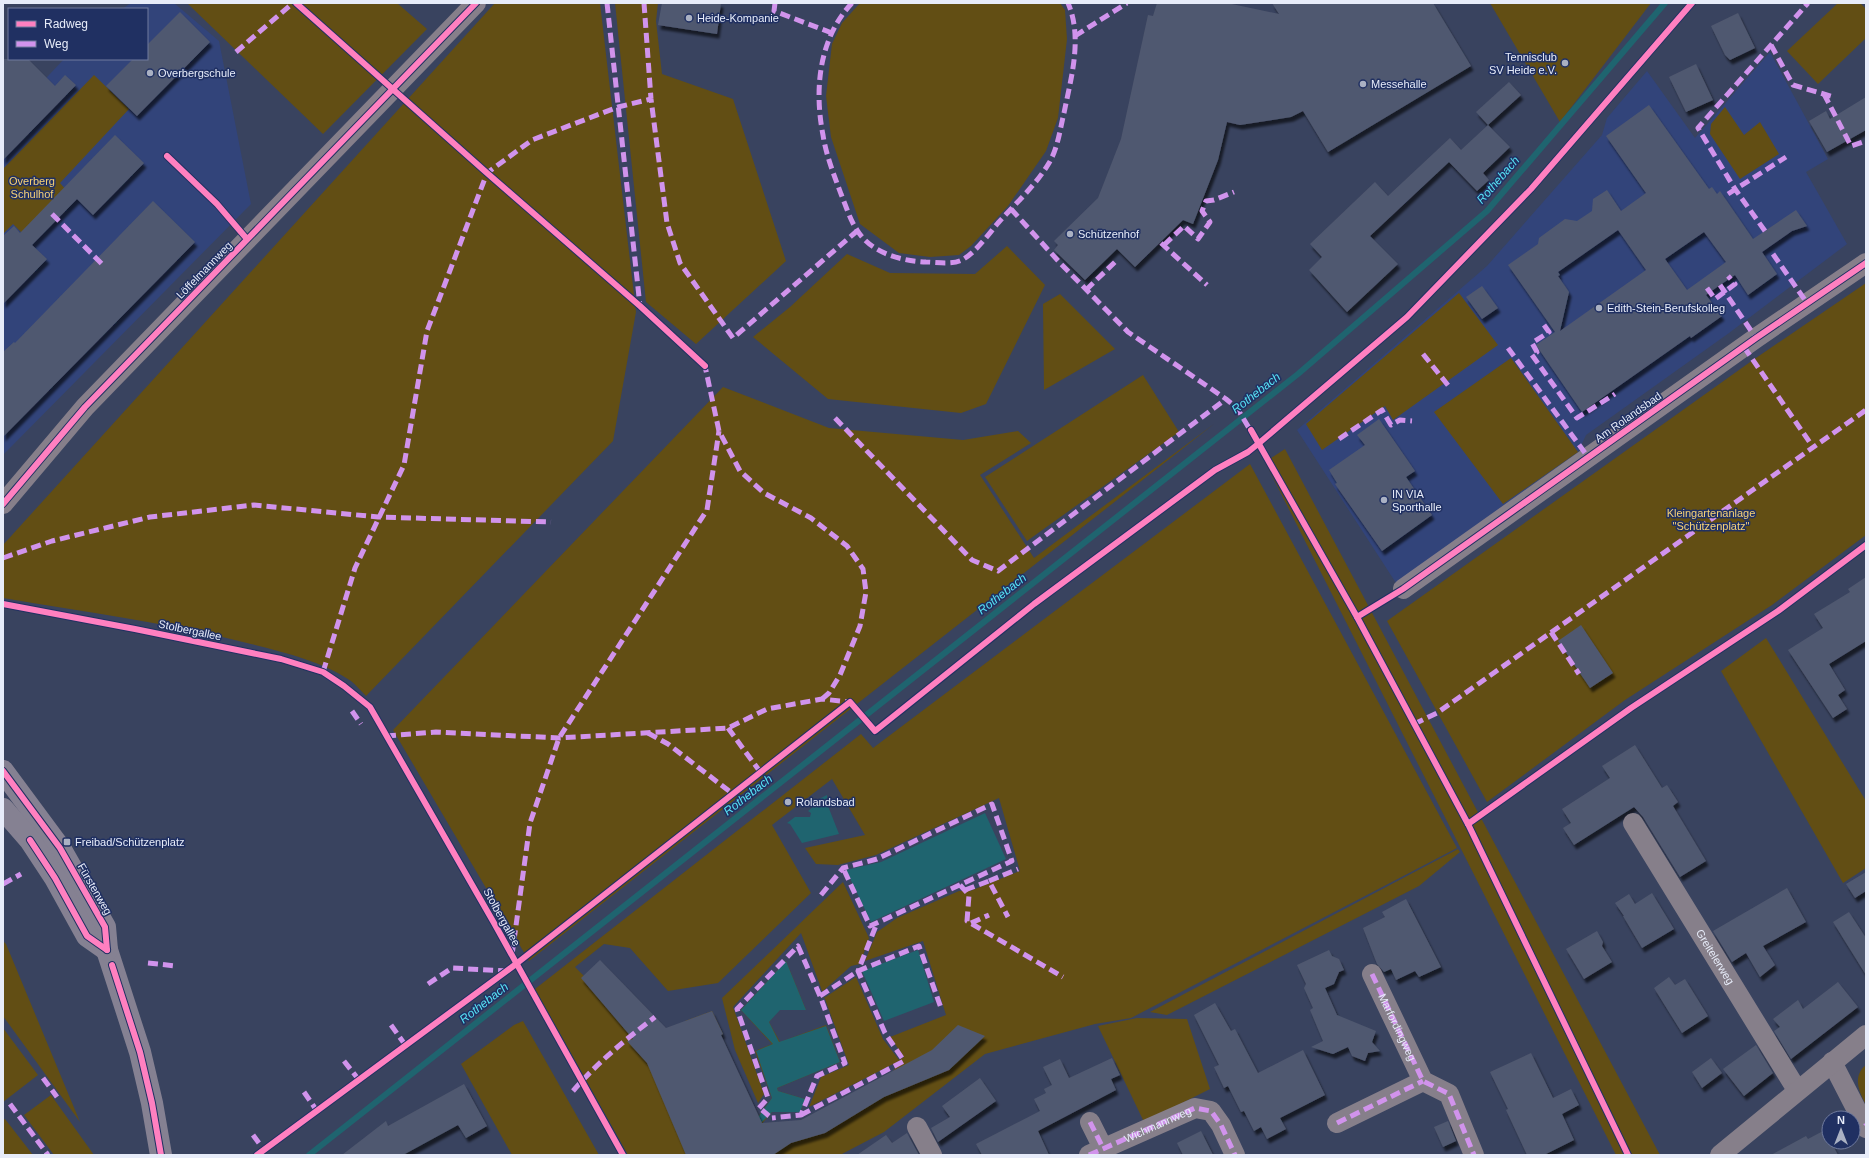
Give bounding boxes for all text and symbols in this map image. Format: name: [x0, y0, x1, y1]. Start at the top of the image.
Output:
legend: [8, 8, 148, 60]
place label: Heide-Kompanie: [697, 12, 779, 24]
marker: Heide-Kompanie: [684, 13, 694, 23]
text: Radweg: [44, 17, 88, 31]
text: Weg: [44, 37, 68, 51]
place label: Tennisclub SV Heide e.V.: [1489, 51, 1557, 76]
marker: Tennisclub SV Heide e.V.: [1560, 58, 1570, 68]
place label: Overbergschule: [158, 67, 236, 79]
marker: Overbergschule: [145, 68, 155, 78]
place label: Messehalle: [1371, 78, 1427, 90]
marker: Messehalle: [1358, 79, 1368, 89]
water label: Rothebach: [1474, 153, 1523, 206]
park label: Overberg Schulhof: [9, 175, 55, 200]
place label: Schützenhof: [1078, 228, 1140, 240]
marker: Schützenhof: [1065, 229, 1075, 239]
street label: Löffelmannweg: [174, 239, 234, 301]
place label: Edith-Stein-Berufskolleg: [1607, 302, 1725, 314]
marker: Edith-Stein-Berufskolleg: [1594, 303, 1604, 313]
water label: Rothebach: [1229, 369, 1283, 416]
street label: Am Rolandsbad: [1592, 390, 1664, 444]
place label: IN VIA Sporthalle: [1392, 488, 1442, 513]
marker: IN VIA Sporthalle: [1379, 495, 1389, 505]
park label: Kleingartenanlage "Schützenplatz": [1667, 507, 1755, 532]
water label: Rothebach: [975, 570, 1029, 617]
street label: Stolbergallee: [157, 617, 223, 643]
water label: Rothebach: [721, 771, 775, 818]
place label: Rolandsbad: [796, 796, 855, 808]
marker: Rolandsbad: [783, 797, 793, 807]
place label: Freibad/Schützenplatz: [75, 836, 184, 848]
marker: Freibad/Schützenplatz: [62, 837, 72, 847]
street label: Fürstenweg: [75, 861, 115, 917]
street label: Stolbergallee: [481, 886, 523, 948]
street label: Greitelerweg: [1694, 927, 1737, 987]
water label: Rothebach: [457, 979, 511, 1026]
street label: Marfordingweg: [1376, 992, 1418, 1063]
street label: Wichmannweg: [1122, 1104, 1193, 1145]
north arrow: [1821, 1110, 1861, 1150]
text: N: [1837, 1114, 1845, 1126]

